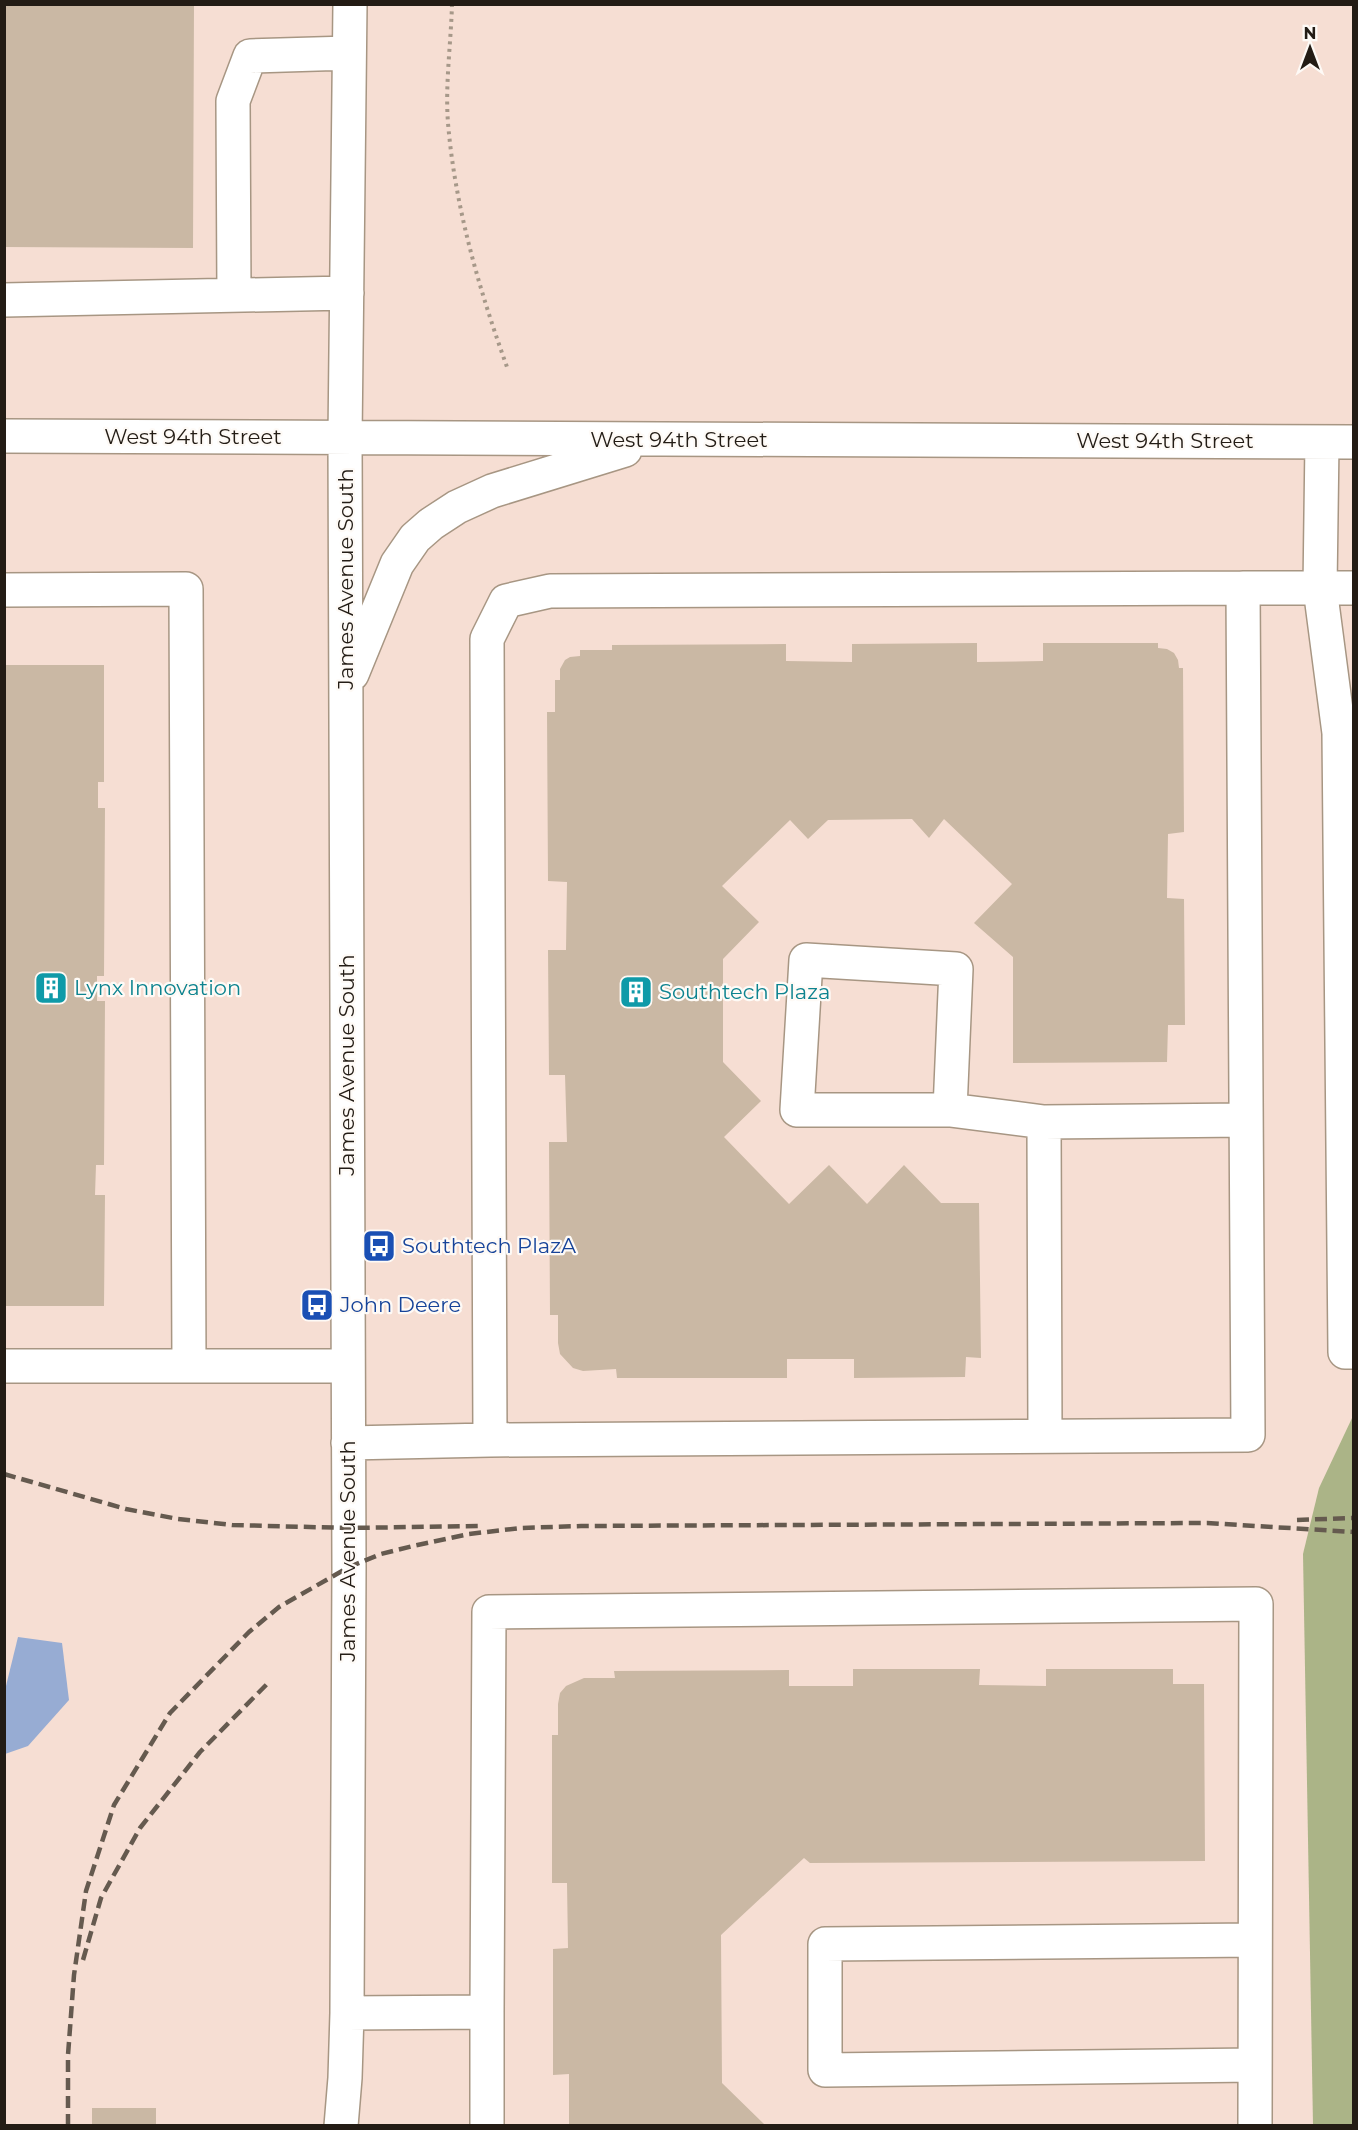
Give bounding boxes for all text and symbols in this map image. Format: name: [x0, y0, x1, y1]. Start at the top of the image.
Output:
north arrow: [1280, 18, 1340, 78]
text: N: [1304, 24, 1316, 43]
street label: West 94th Street: [104, 424, 282, 449]
street label: West 94th Street: [590, 427, 768, 452]
street label: West 94th Street: [1076, 428, 1254, 453]
street label: James Avenue South: [333, 468, 358, 691]
street label: James Avenue South: [334, 954, 359, 1177]
building icon: Lynx Innovation: [33, 970, 69, 1006]
building icon: Southtech Plaza: [618, 974, 654, 1010]
place label: Lynx Innovation: [74, 975, 241, 1000]
place label: Southtech Plaza: [659, 979, 830, 1004]
bus stop icon: Southtech PlazA: [361, 1228, 397, 1264]
place label: Southtech PlazA: [402, 1233, 577, 1258]
bus stop icon: John Deere: [299, 1287, 335, 1323]
place label: John Deere: [339, 1292, 461, 1317]
street label: James Avenue South: [335, 1440, 360, 1663]

